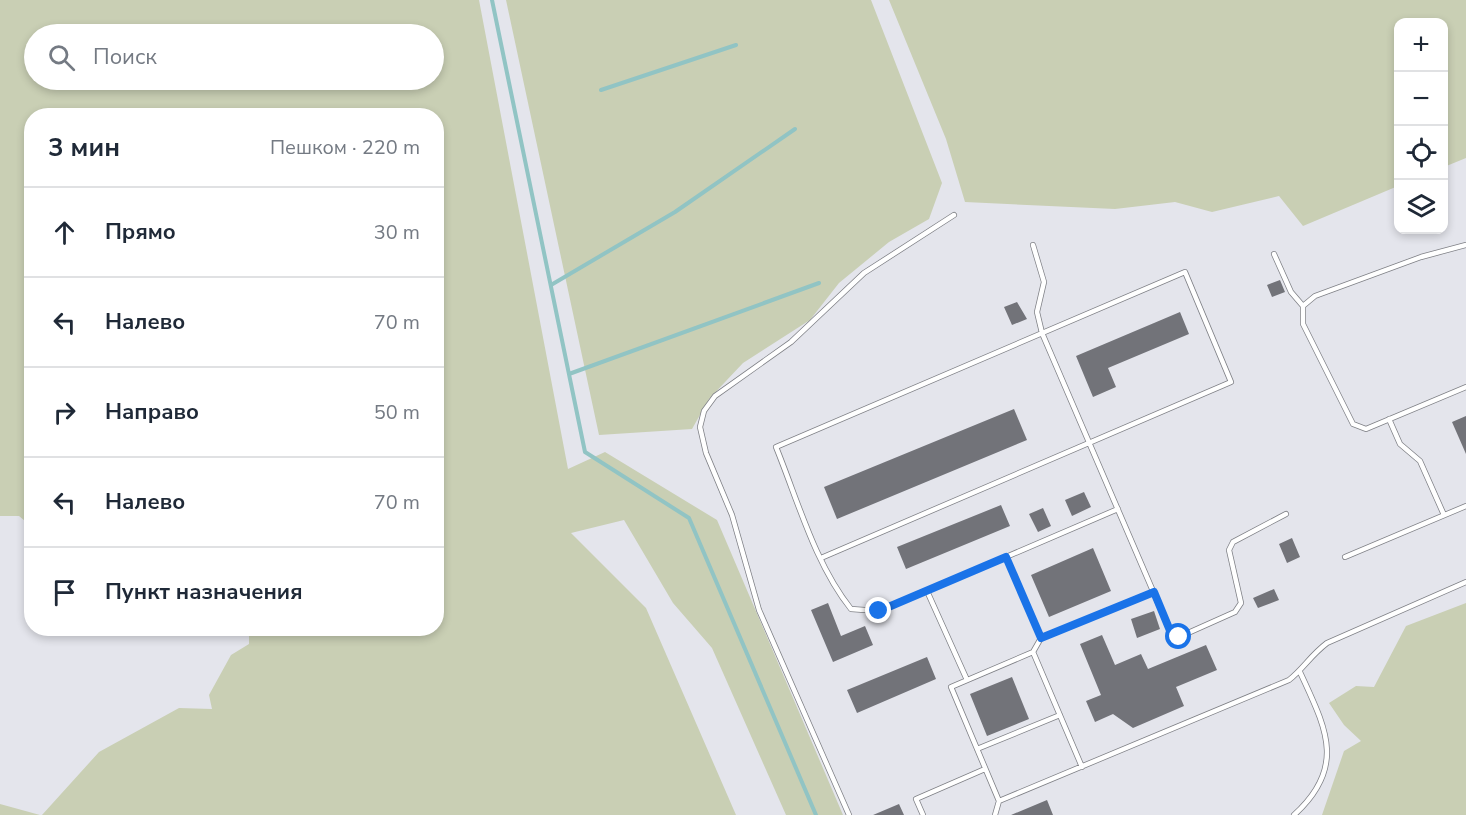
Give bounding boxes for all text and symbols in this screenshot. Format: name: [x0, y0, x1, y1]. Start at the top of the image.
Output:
map controls: [1394, 18, 1448, 234]
button: +: [1394, 18, 1448, 72]
search box: [24, 24, 444, 90]
icon: search: [45, 41, 78, 74]
text: Поиск: [93, 42, 157, 72]
button: −: [1394, 72, 1448, 126]
button: locate: [1394, 126, 1448, 180]
text: 3 мин: [48, 130, 120, 165]
text: Пешком · 220 m: [270, 134, 420, 161]
button: layers: [1394, 180, 1448, 234]
icon: ahead: [48, 216, 81, 249]
text: Прямо: [105, 217, 176, 247]
text: 30 m: [374, 219, 420, 246]
icon: left: [48, 306, 81, 339]
text: Налево: [105, 307, 185, 337]
text: 70 m: [374, 309, 420, 336]
icon: right: [48, 396, 81, 429]
text: Направо: [105, 397, 199, 427]
text: 50 m: [374, 399, 420, 426]
icon: left: [48, 486, 81, 519]
text: Налево: [105, 487, 185, 517]
text: 70 m: [374, 489, 420, 516]
icon: arrive: [48, 576, 81, 609]
text: Пункт назначения: [105, 577, 303, 607]
route end: [865, 597, 891, 623]
route start: [1165, 623, 1191, 649]

